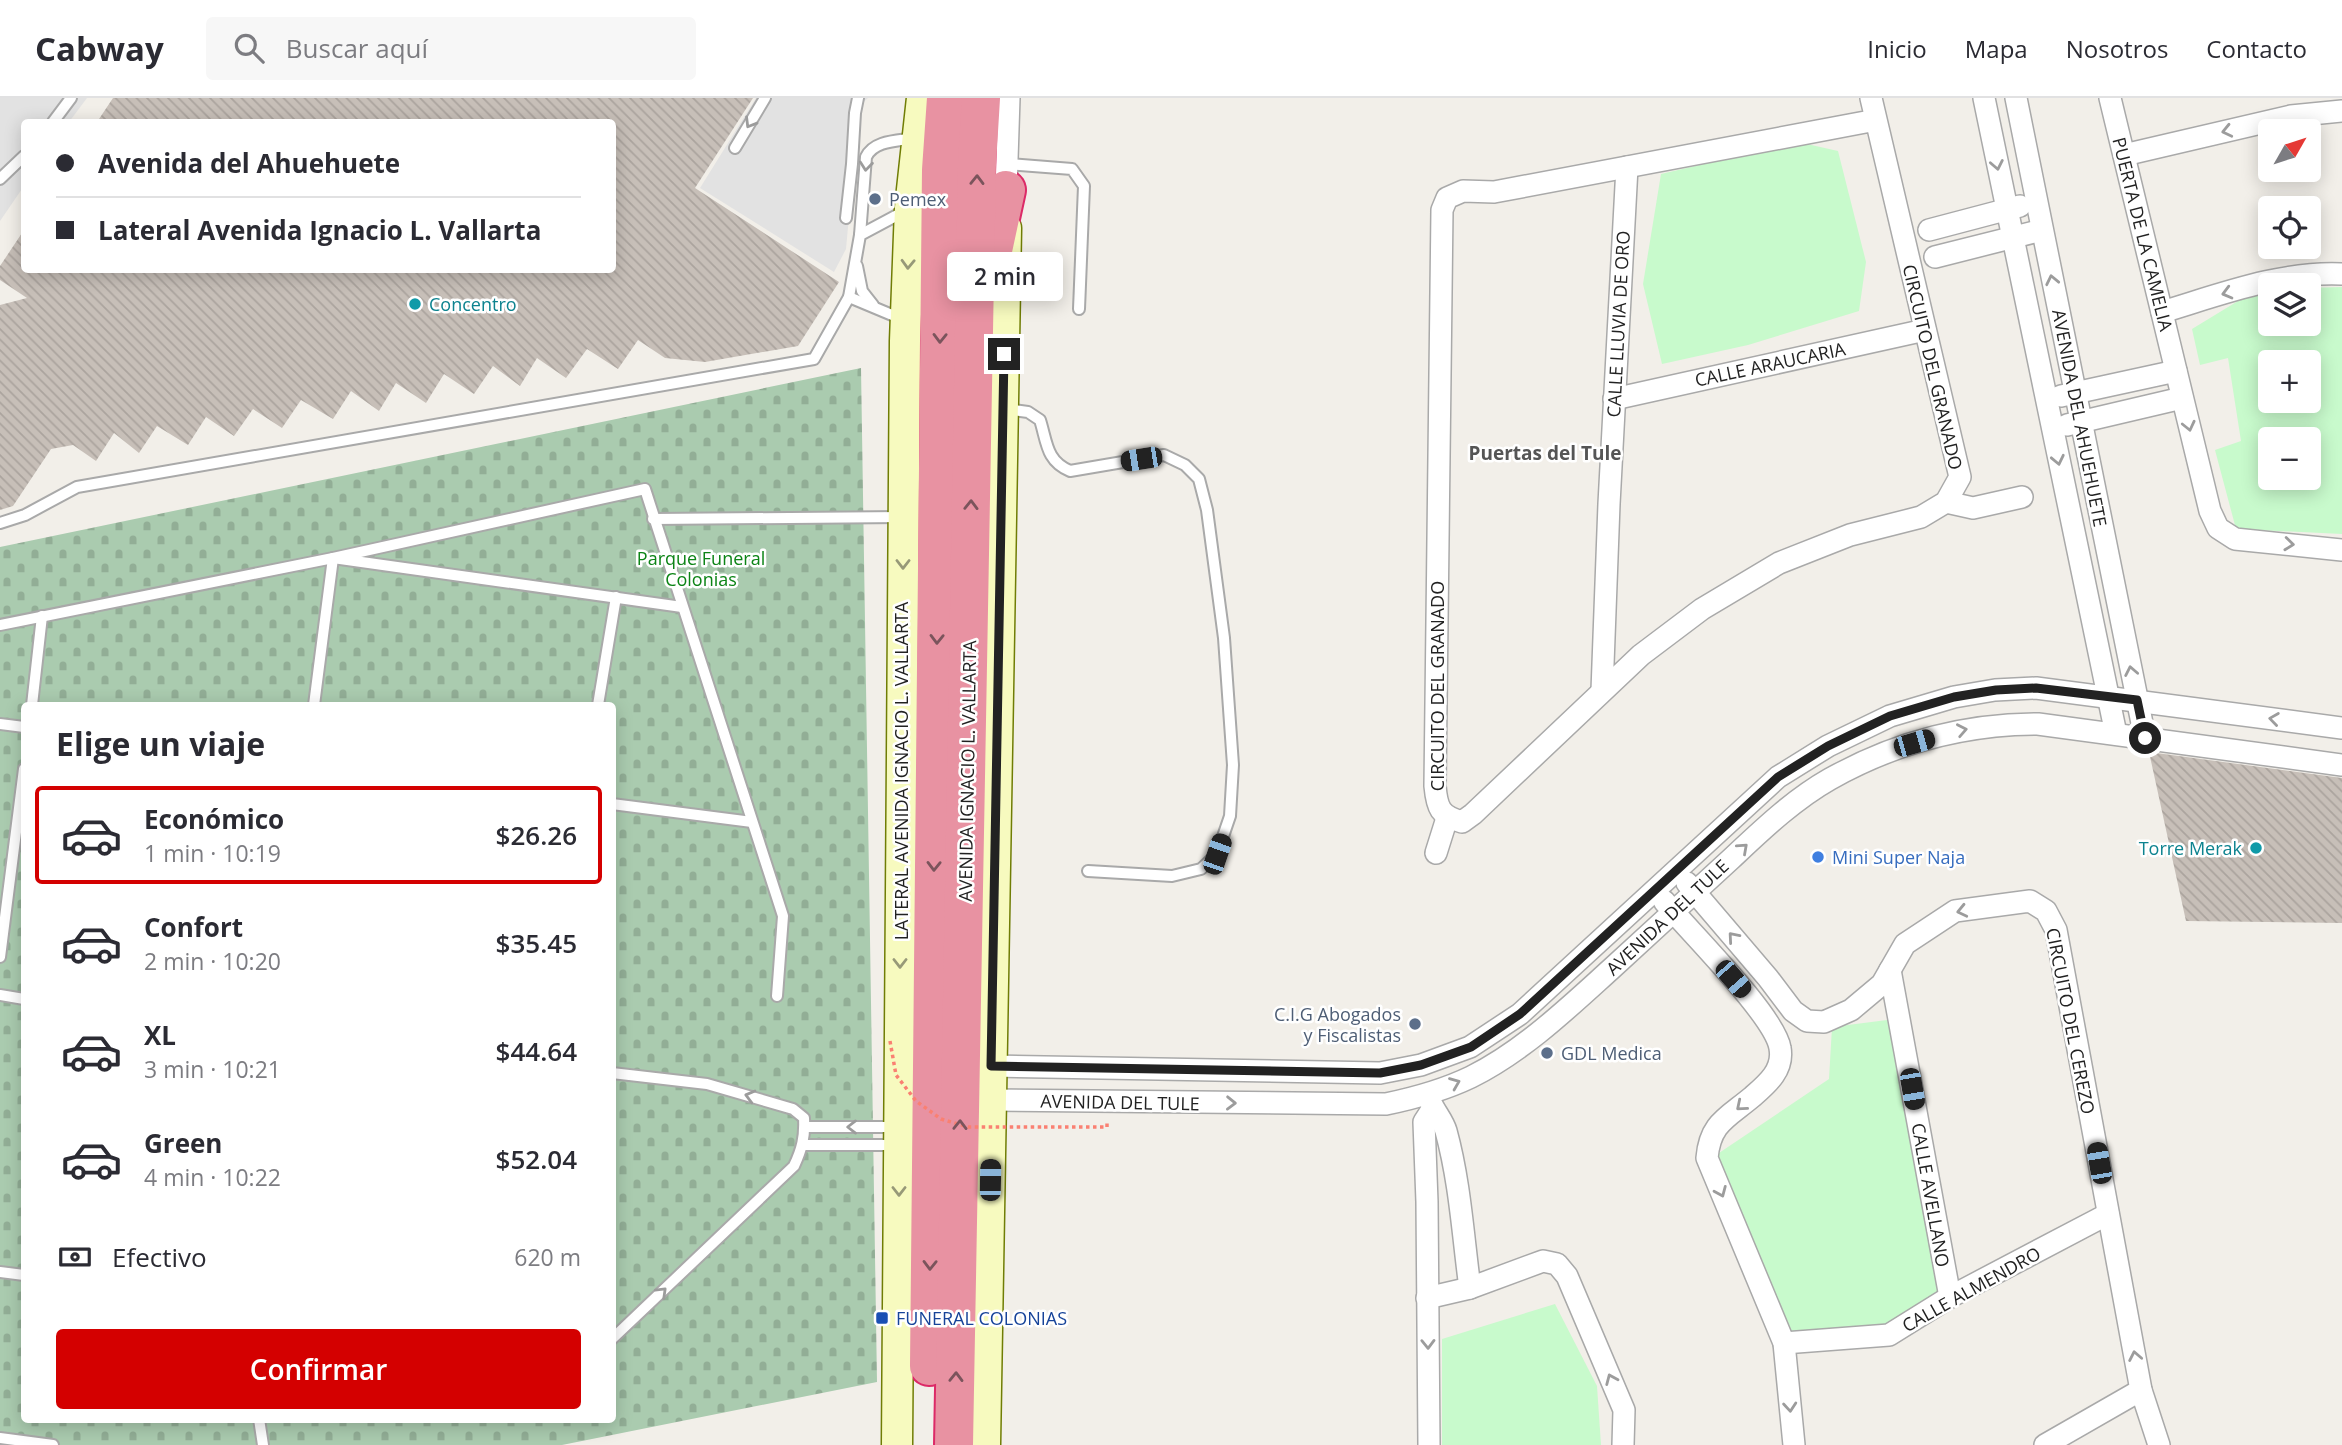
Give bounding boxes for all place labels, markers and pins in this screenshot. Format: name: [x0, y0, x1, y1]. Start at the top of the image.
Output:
place label: Pemex: [889, 187, 947, 211]
marker: Pemex: [867, 191, 883, 207]
place label: Concentro: [429, 292, 517, 316]
marker: Concentro: [407, 296, 423, 312]
place label: Torre Merak: [2139, 836, 2243, 860]
marker: Torre Merak: [2248, 840, 2264, 856]
place label: Mini Super Naja: [1832, 845, 1965, 869]
marker: Mini Super Naja: [1810, 849, 1826, 865]
place label: C.I.G Abogados y Fiscalistas: [1274, 1002, 1401, 1047]
marker: C.I.G Abogados y Fiscalistas: [1407, 1016, 1423, 1032]
place label: GDL Medica: [1561, 1041, 1662, 1065]
marker: GDL Medica: [1539, 1045, 1555, 1061]
place label: FUNERAL COLONIAS: [896, 1306, 1067, 1330]
marker: FUNERAL COLONIAS: [874, 1310, 890, 1326]

